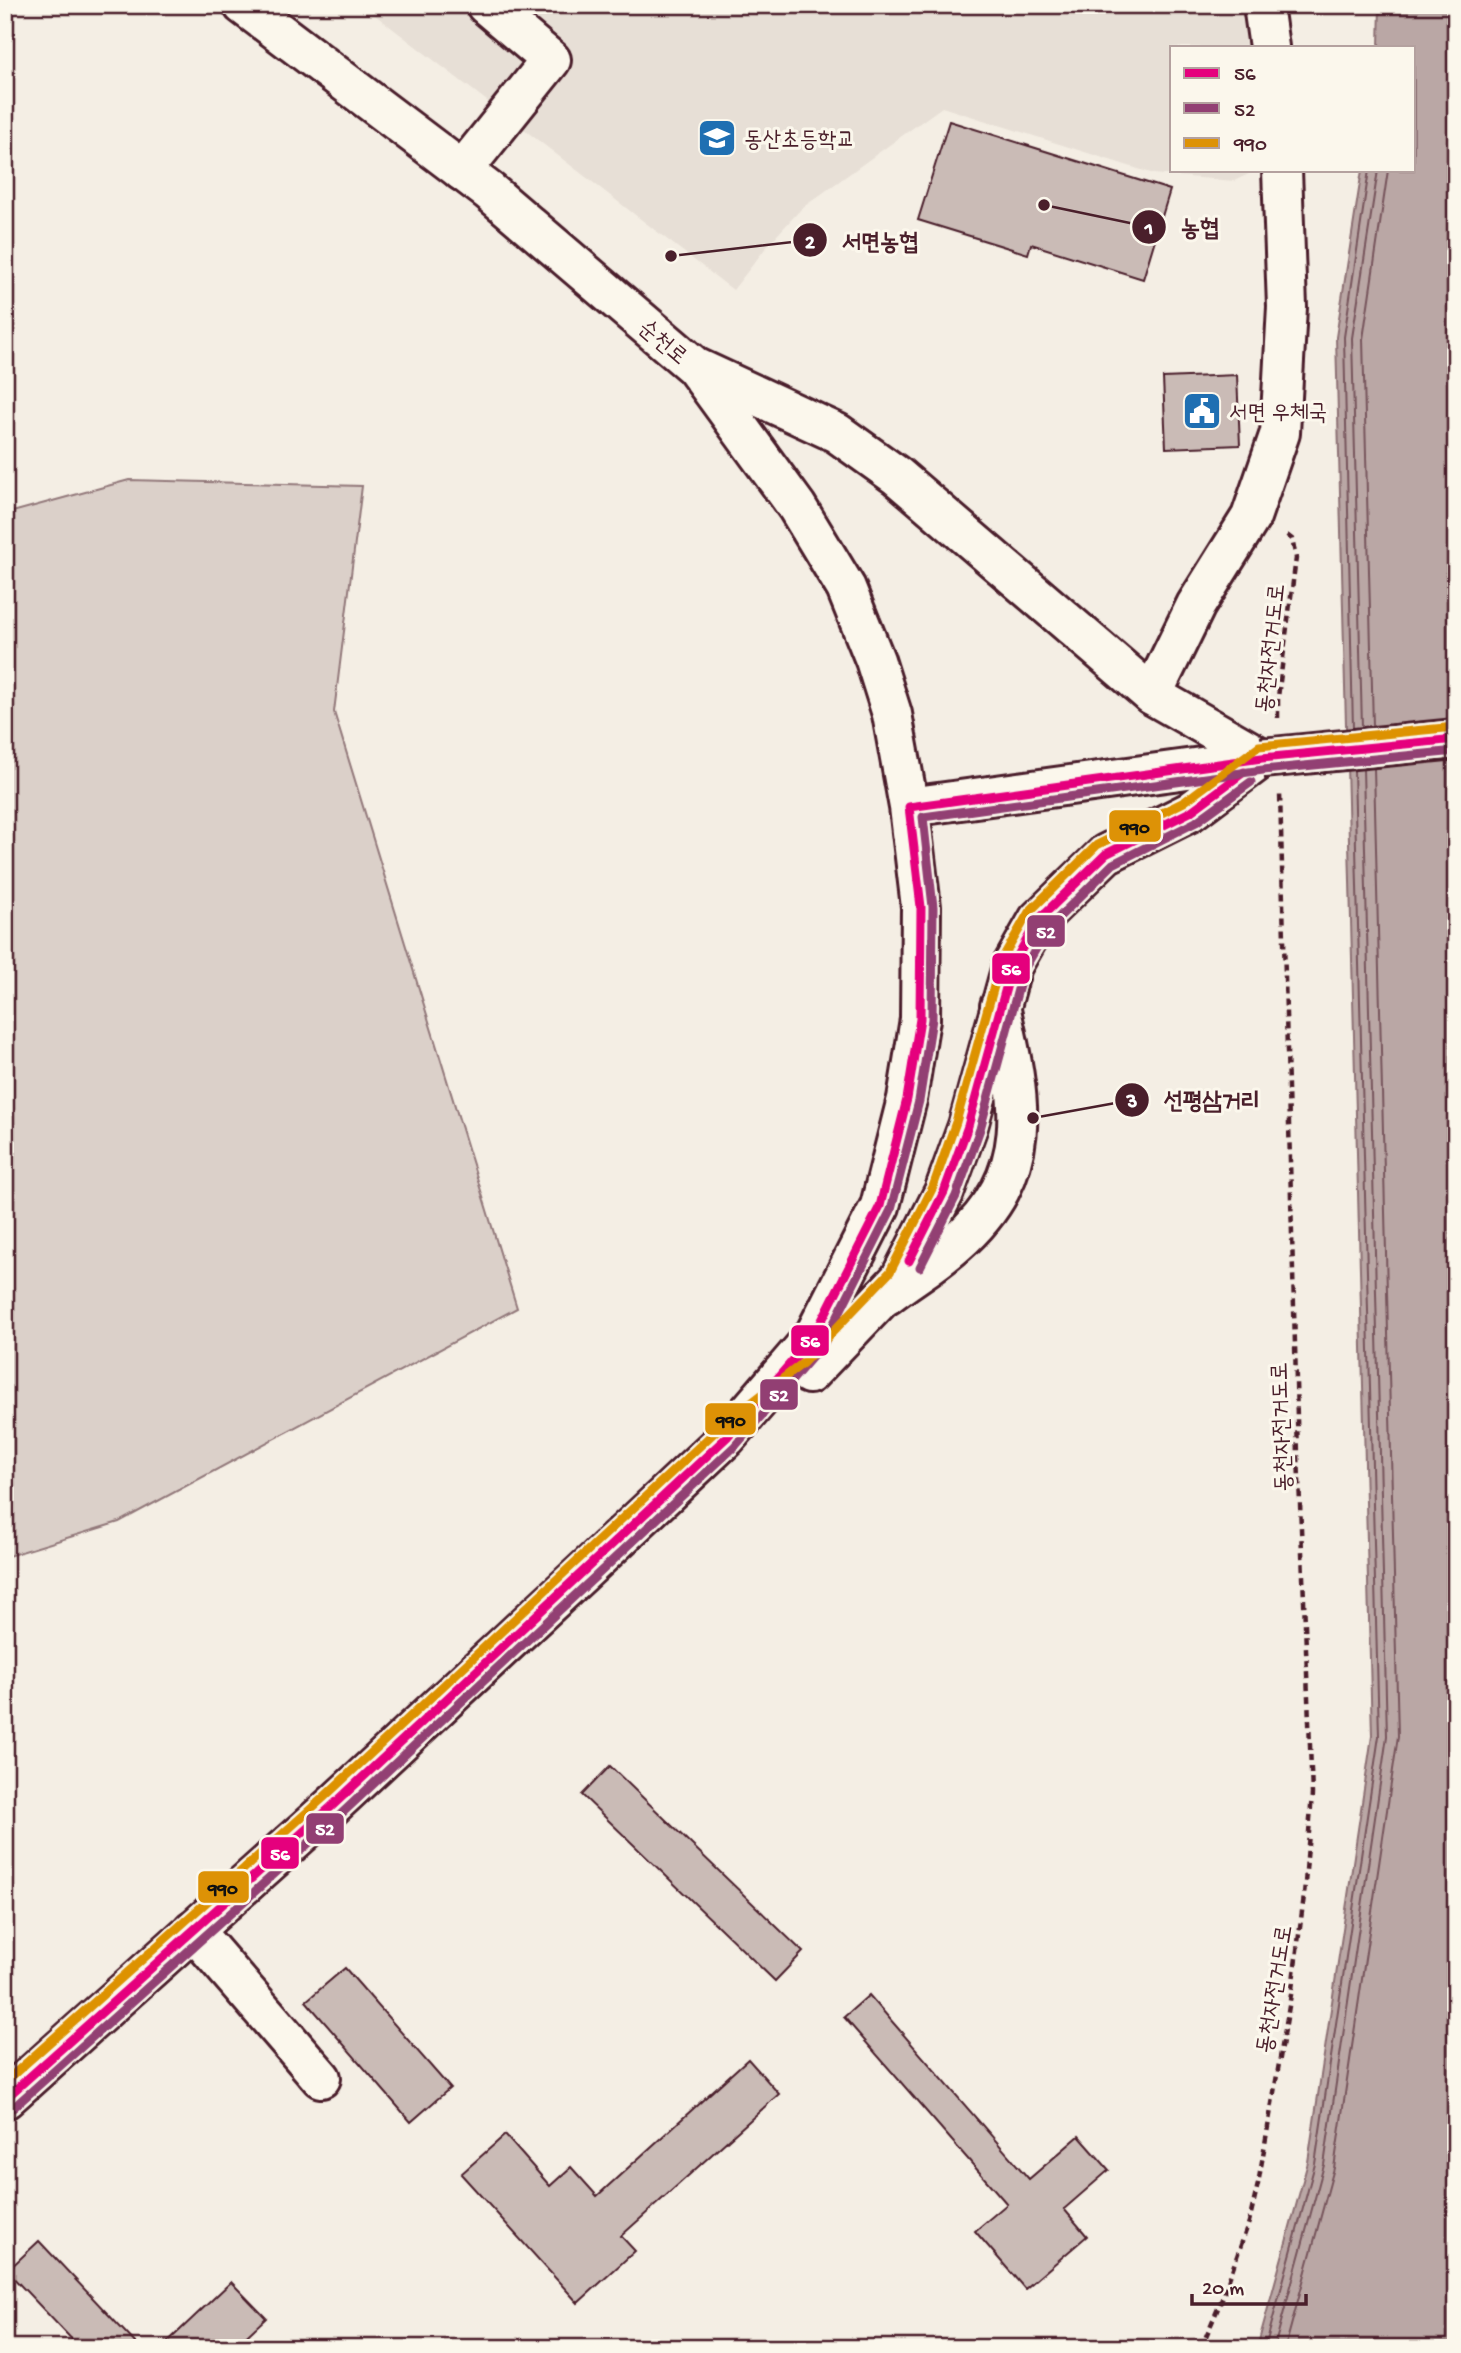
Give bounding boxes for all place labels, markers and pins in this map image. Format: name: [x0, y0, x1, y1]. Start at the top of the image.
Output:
school or university icon: 동산초등학교: [696, 117, 738, 159]
place label: 동산초등학교: [744, 128, 855, 155]
callout: 농협: [1131, 204, 1233, 249]
callout: 서면농협: [793, 218, 933, 263]
public building icon: 서면 우체국: [1181, 390, 1223, 432]
place label: 서면 우체국: [1229, 401, 1327, 428]
callout: 선평삼거리: [1114, 1078, 1274, 1123]

